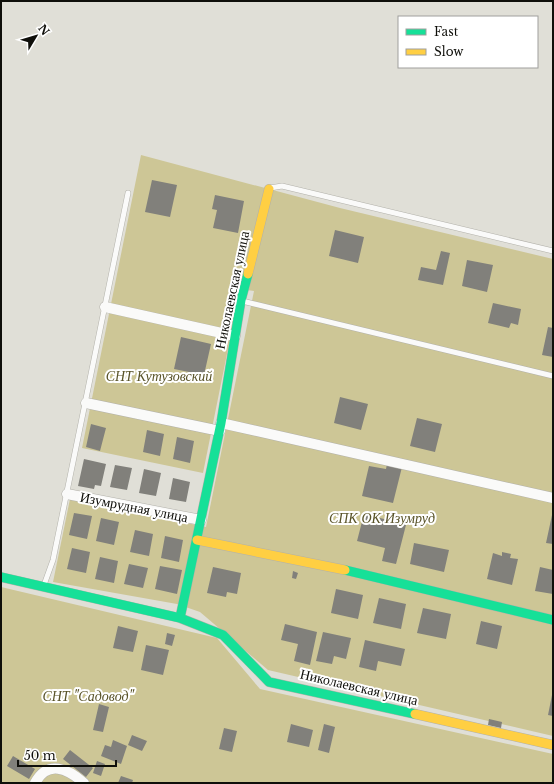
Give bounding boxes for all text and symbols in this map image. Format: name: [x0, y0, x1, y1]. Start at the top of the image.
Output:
north arrow: [16, 16, 56, 56]
legend: [398, 16, 538, 68]
text: N: [35, 21, 53, 39]
text: Fast: [434, 24, 459, 39]
text: Slow: [434, 44, 464, 59]
street label: Николаевская улица: [211, 228, 253, 351]
park label: СНТ Кутузовский: [106, 367, 212, 385]
street label: Изумрудная улица: [78, 488, 190, 526]
park label: СПК ОК Изумруд: [329, 509, 435, 527]
street label: Николаевская улица: [298, 665, 420, 709]
park label: СНТ "Садовод": [42, 687, 135, 705]
scale bar: [18, 742, 116, 768]
text: 50 m: [24, 748, 56, 763]

